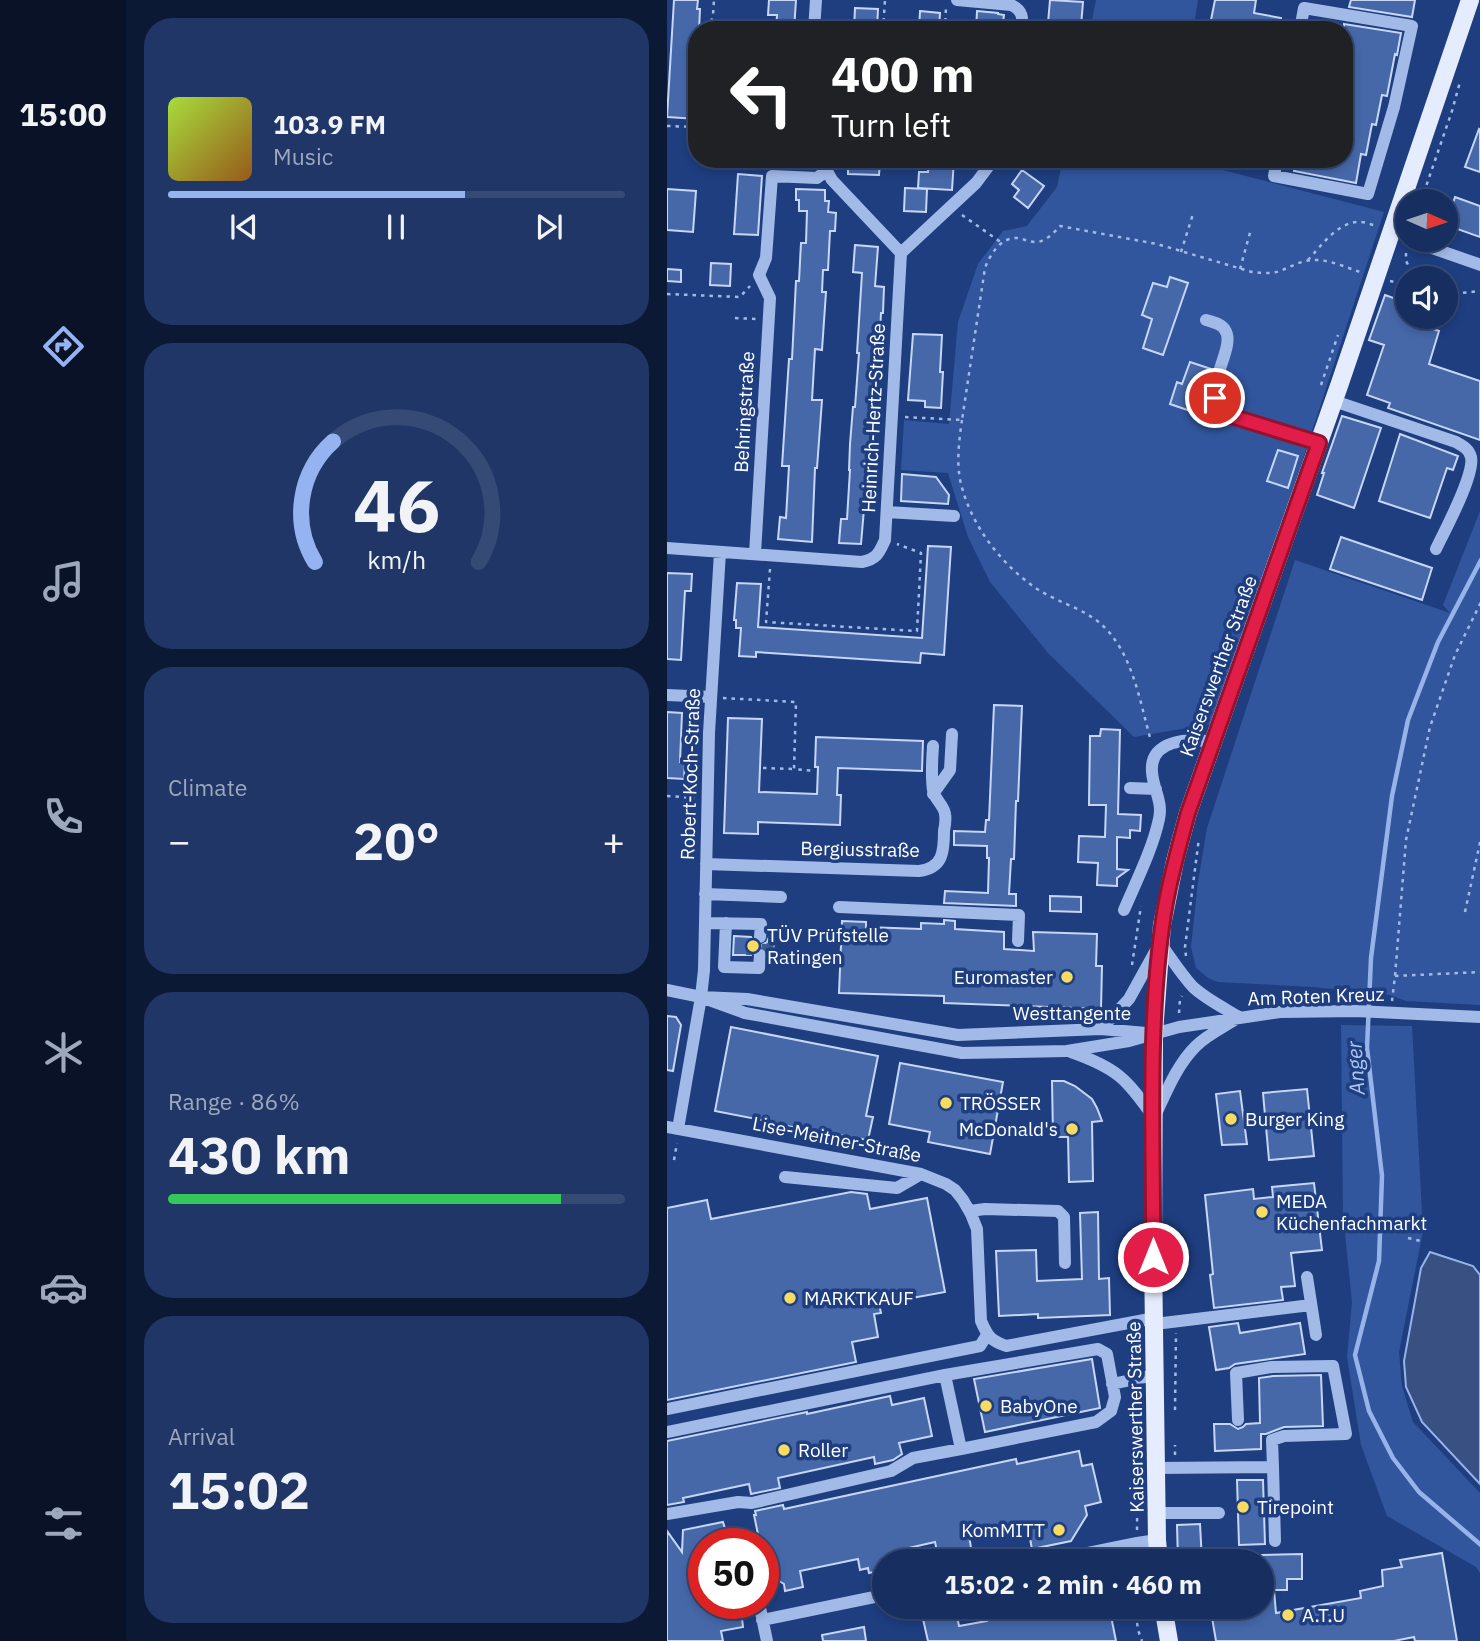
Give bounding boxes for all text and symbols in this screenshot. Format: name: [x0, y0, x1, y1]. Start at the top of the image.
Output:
text: 400 m: [831, 42, 975, 105]
icon: left: [716, 49, 807, 140]
text: 15:00: [19, 93, 107, 135]
text: Turn left: [831, 104, 951, 146]
text: 103.9 FM: [273, 107, 386, 141]
text: Music: [273, 141, 333, 171]
north arrow: [1395, 189, 1458, 252]
map controls: [1395, 189, 1458, 329]
icon: previous: [225, 208, 263, 246]
icon: pause: [377, 208, 415, 246]
icon: next: [530, 208, 568, 246]
button: sound: [1395, 266, 1458, 329]
icon: directions: [39, 322, 88, 371]
street label: Heinrich-Hertz-Straße: [856, 323, 890, 513]
street label: Behringstraße: [729, 351, 759, 473]
pin: [1185, 368, 1245, 428]
icon: arrive: [1196, 379, 1234, 417]
text: 46: [353, 457, 440, 552]
text: km/h: [367, 543, 426, 576]
icon: music: [39, 557, 88, 606]
street label: Kaiserswerther Straße: [1174, 572, 1262, 760]
street label: Robert-Koch-Straße: [675, 688, 705, 860]
text: Climate: [168, 772, 247, 802]
icon: phone: [39, 792, 88, 841]
text: 20°: [353, 807, 440, 874]
text: −: [168, 816, 191, 865]
text: +: [602, 816, 625, 865]
street label: Bergiusstraße: [800, 836, 920, 862]
place label: TÜV Prüfstelle Ratingen: [767, 923, 889, 969]
marker: TÜV Prüfstelle Ratingen: [745, 938, 761, 954]
place label: Euromaster: [954, 965, 1053, 989]
marker: Euromaster: [1059, 969, 1075, 985]
street label: Am Roten Kreuz: [1247, 982, 1385, 1010]
street label: Westtangente: [1013, 1001, 1131, 1025]
icon: climate: [39, 1028, 88, 1077]
water label: Anger: [1339, 1039, 1371, 1097]
text: Range · 86%: [168, 1086, 300, 1116]
place label: TRÖSSER: [960, 1091, 1041, 1115]
marker: TRÖSSER: [938, 1095, 954, 1111]
place label: Burger King: [1245, 1107, 1344, 1131]
street label: Lise-Meitner-Straße: [751, 1111, 923, 1167]
marker: Burger King: [1223, 1111, 1239, 1127]
place label: McDonald's: [959, 1117, 1058, 1141]
text: 430 km: [168, 1121, 350, 1188]
marker: McDonald's: [1064, 1121, 1080, 1137]
place label: MEDA Küchenfachmarkt: [1276, 1189, 1427, 1235]
marker: MEDA Küchenfachmarkt: [1254, 1204, 1270, 1220]
position arrow: [1116, 1220, 1190, 1294]
icon: car: [39, 1263, 88, 1312]
place label: MARKTKAUF: [804, 1286, 914, 1310]
marker: MARKTKAUF: [782, 1290, 798, 1306]
street label: Kaiserswerther Straße: [1121, 1321, 1149, 1513]
place label: BabyOne: [1000, 1394, 1078, 1418]
marker: BabyOne: [978, 1398, 994, 1414]
text: Arrival: [168, 1421, 235, 1451]
place label: Roller: [798, 1438, 848, 1462]
marker: Roller: [776, 1442, 792, 1458]
text: 15:02: [168, 1456, 310, 1523]
place label: Tirepoint: [1257, 1495, 1334, 1519]
icon: filters: [39, 1499, 88, 1548]
marker: Tirepoint: [1235, 1499, 1251, 1515]
place label: KomMITT: [961, 1518, 1045, 1542]
marker: KomMITT: [1051, 1522, 1067, 1538]
speed limit sign: 50: [688, 1528, 779, 1619]
text: 15:02 · 2 min · 460 m: [944, 1567, 1202, 1601]
place label: A.T.U: [1302, 1603, 1345, 1627]
marker: A.T.U: [1280, 1607, 1296, 1623]

